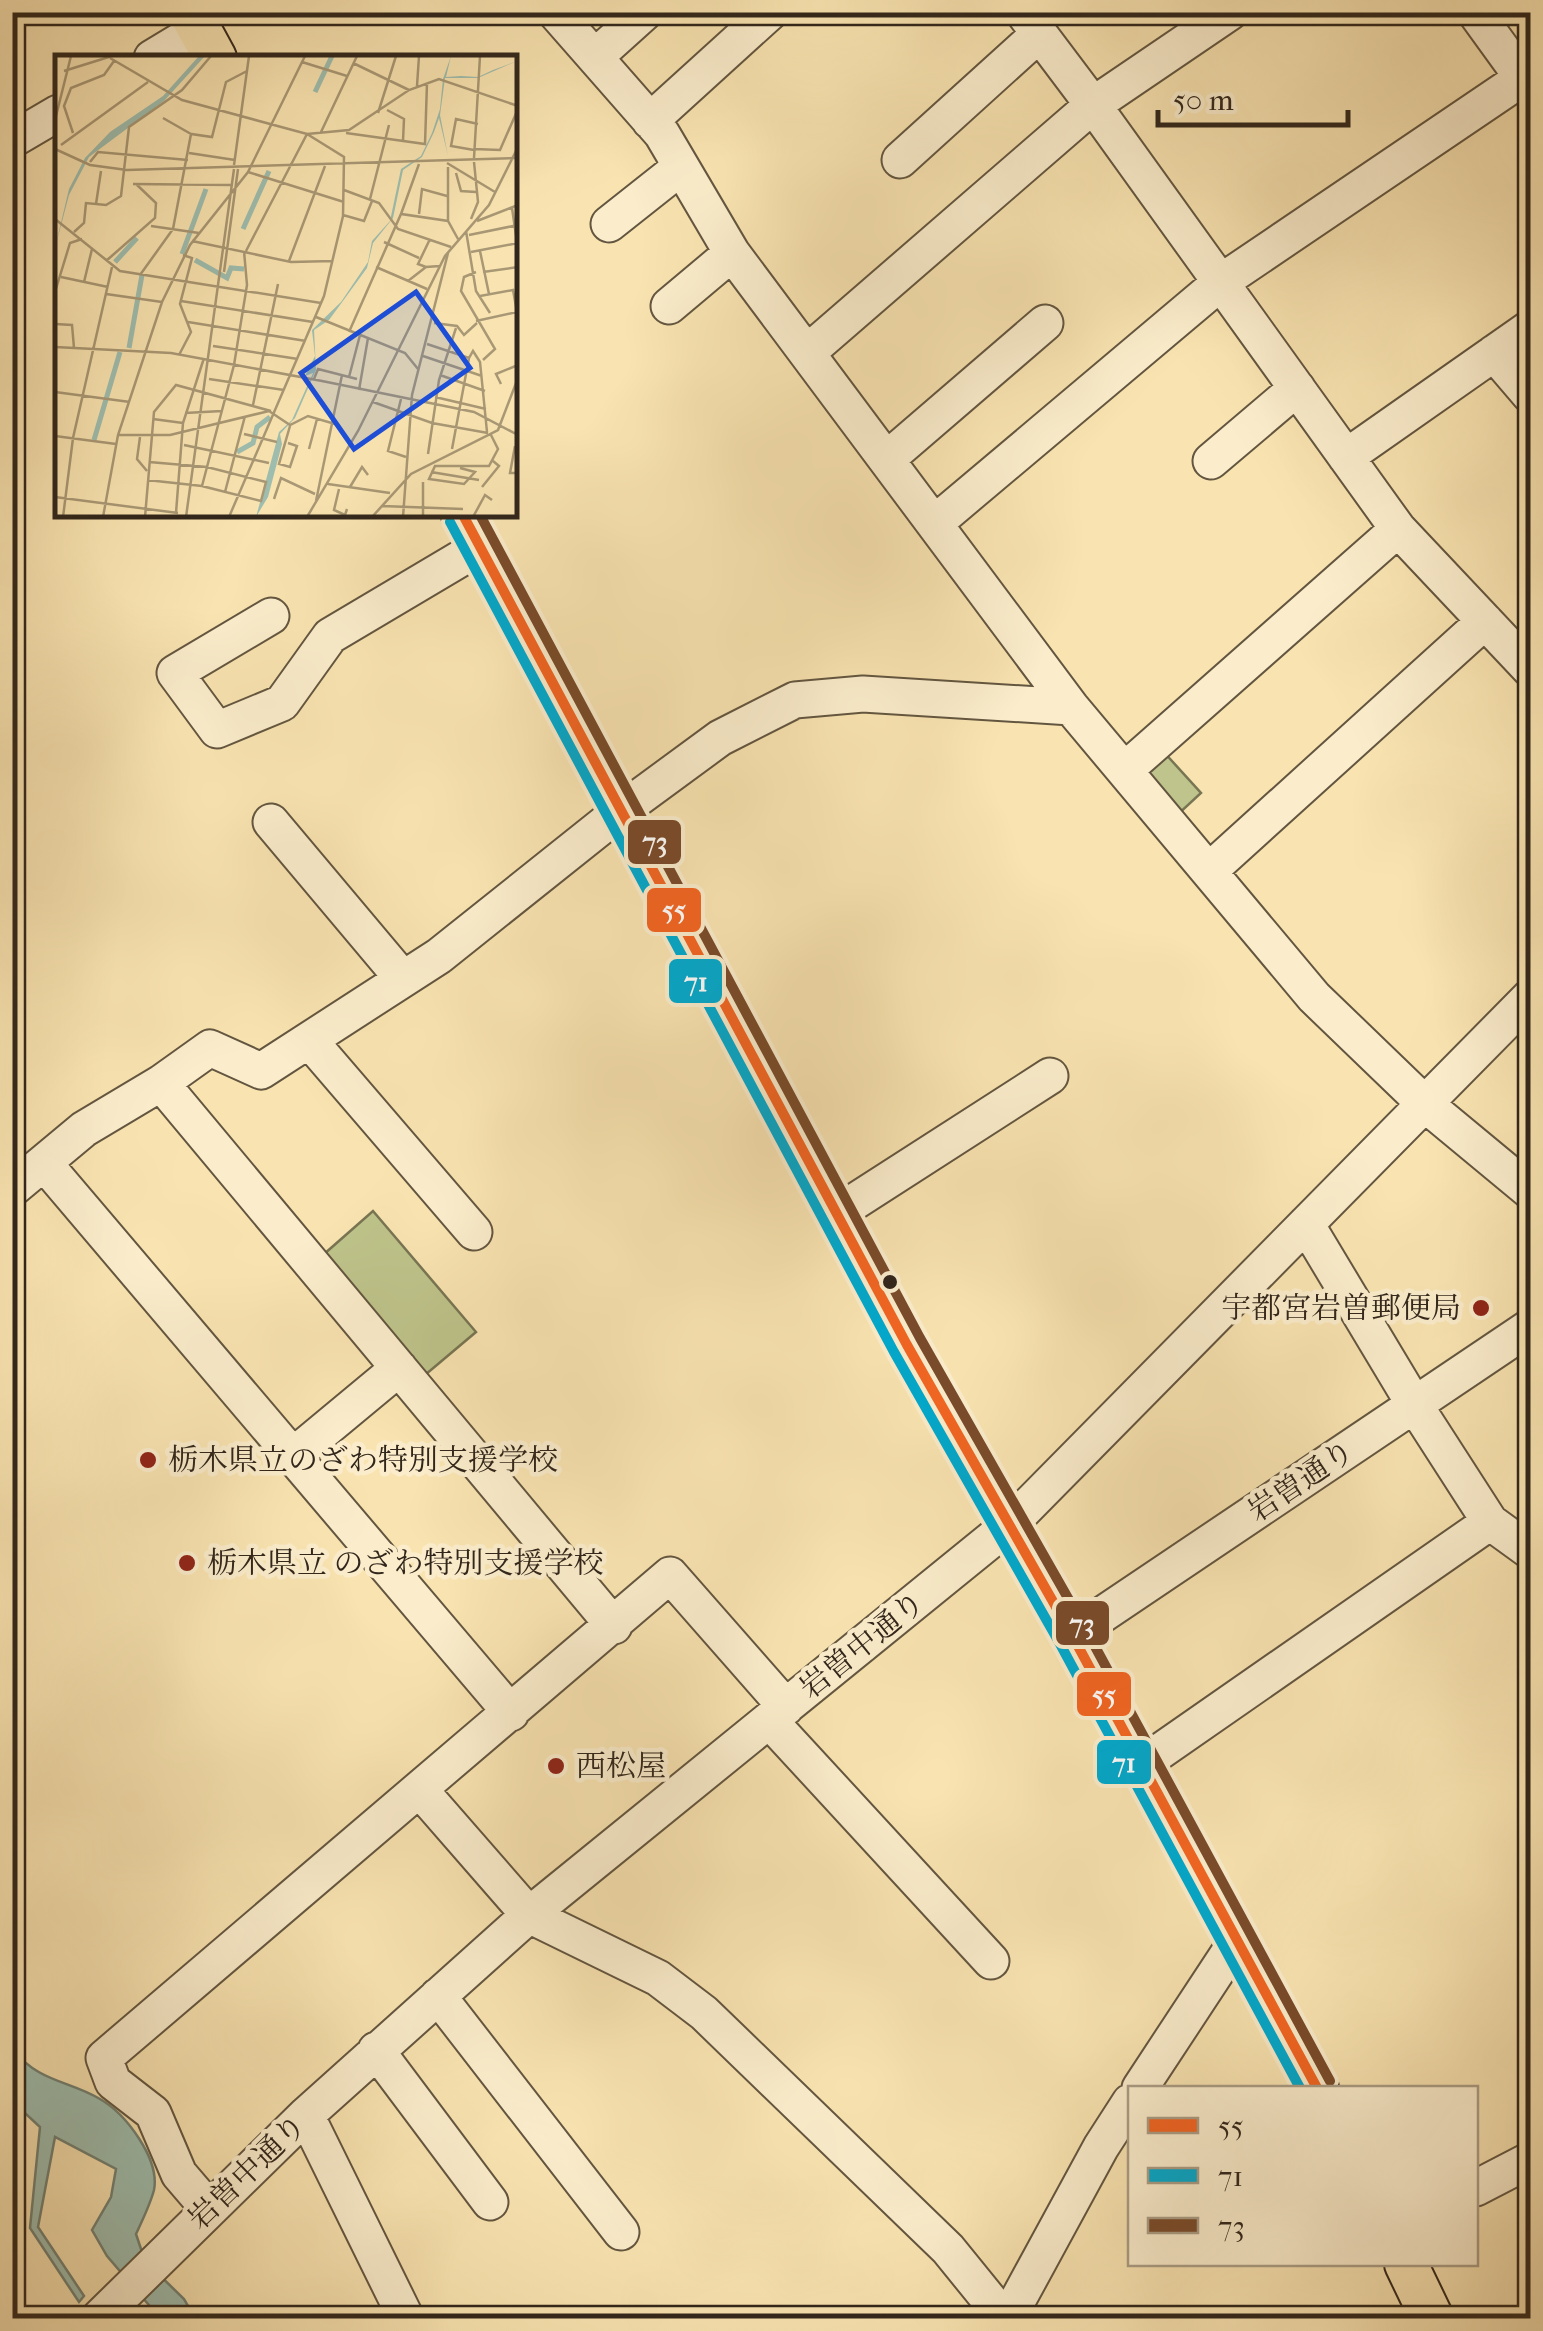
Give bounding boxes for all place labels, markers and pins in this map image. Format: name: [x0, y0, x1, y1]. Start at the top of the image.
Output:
unlabelled marker: [880, 1272, 900, 1292]
place label: 宇都宮岩曽郵便局: [1221, 1291, 1461, 1326]
marker: 宇都宮岩曽郵便局: [1470, 1297, 1492, 1319]
place label: 栃木県立のざわ特別支援学校: [168, 1443, 558, 1478]
marker: 栃木県立のざわ特別支援学校: [137, 1449, 159, 1471]
place label: 栃木県立 のざわ特別支援学校: [207, 1546, 603, 1581]
marker: 栃木県立 のざわ特別支援学校: [176, 1552, 198, 1574]
place label: 西松屋: [576, 1749, 666, 1784]
marker: 西松屋: [545, 1755, 567, 1777]

